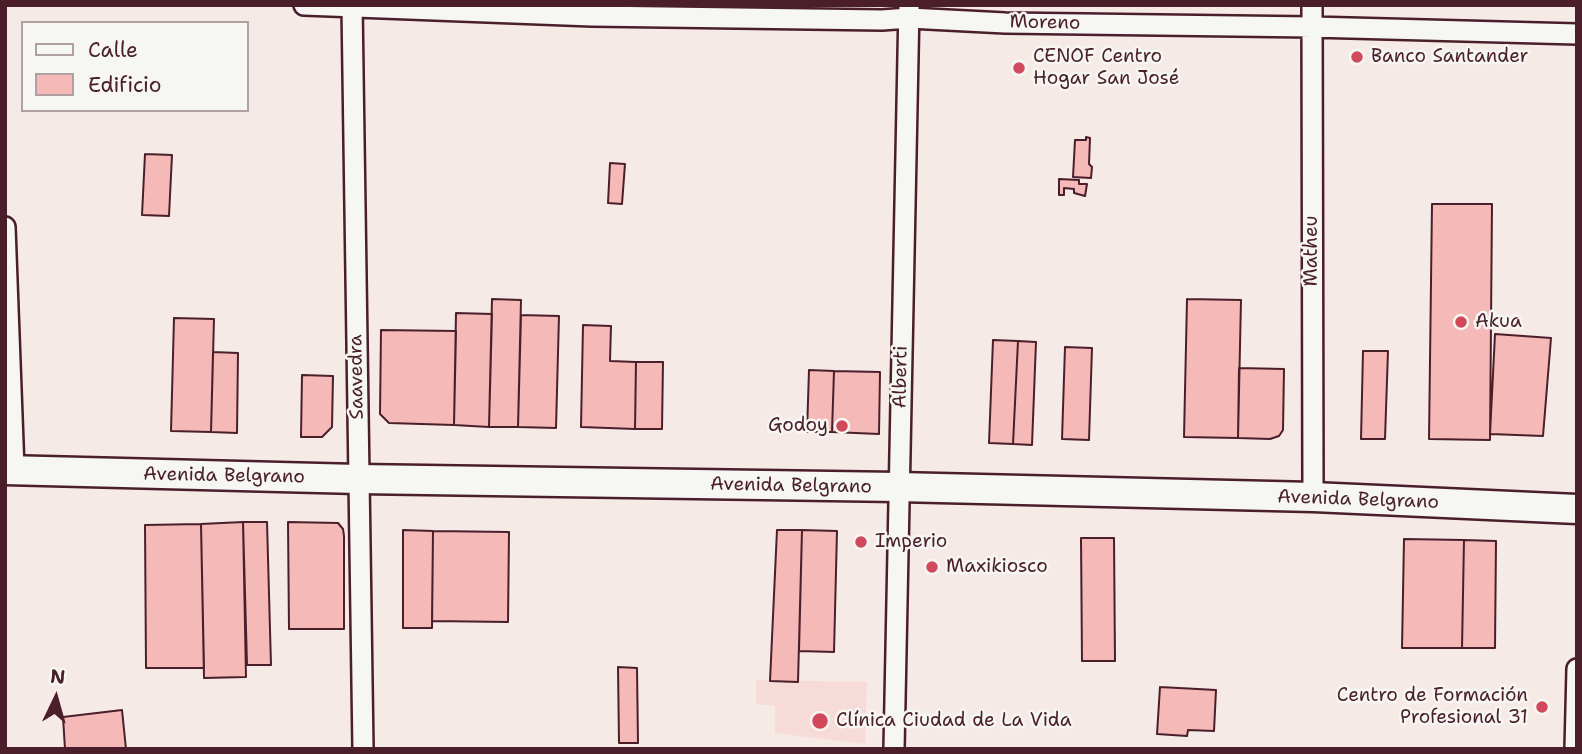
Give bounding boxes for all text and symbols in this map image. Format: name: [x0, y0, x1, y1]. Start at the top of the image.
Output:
street label: Moreno: [1009, 11, 1081, 35]
legend: [21, 21, 248, 112]
text: Calle: [88, 36, 138, 64]
place label: CENOF Centro Hogar San José: [1033, 46, 1179, 90]
place label: Banco Santander: [1371, 46, 1529, 68]
marker: Banco Santander: [1349, 49, 1365, 65]
marker: CENOF Centro Hogar San José: [1011, 60, 1027, 76]
text: Edificio: [88, 71, 161, 99]
street label: Matheu: [1301, 216, 1323, 286]
place label: Akua: [1475, 311, 1522, 333]
marker: Akua: [1453, 314, 1469, 330]
street label: Saavedra: [345, 334, 369, 420]
street label: Alberti: [889, 345, 913, 409]
place label: Godoy: [768, 415, 828, 437]
marker: Godoy: [834, 418, 850, 434]
street label: Avenida Belgrano: [143, 463, 305, 489]
street label: Avenida Belgrano: [710, 473, 872, 499]
street label: Avenida Belgrano: [1277, 486, 1439, 514]
place label: Imperio: [875, 531, 947, 553]
marker: Imperio: [853, 534, 869, 550]
place label: Maxikiosco: [946, 556, 1048, 578]
marker: Maxikiosco: [924, 559, 940, 575]
north arrow: [21, 663, 91, 733]
text: N: [49, 663, 66, 690]
place label: Centro de Formación Profesional 31: [1337, 685, 1528, 729]
marker: Centro de Formación Profesional 31: [1534, 699, 1550, 715]
place label: Clínica Ciudad de La Vida: [836, 710, 1072, 732]
marker: Clínica Ciudad de La Vida: [810, 711, 830, 731]

